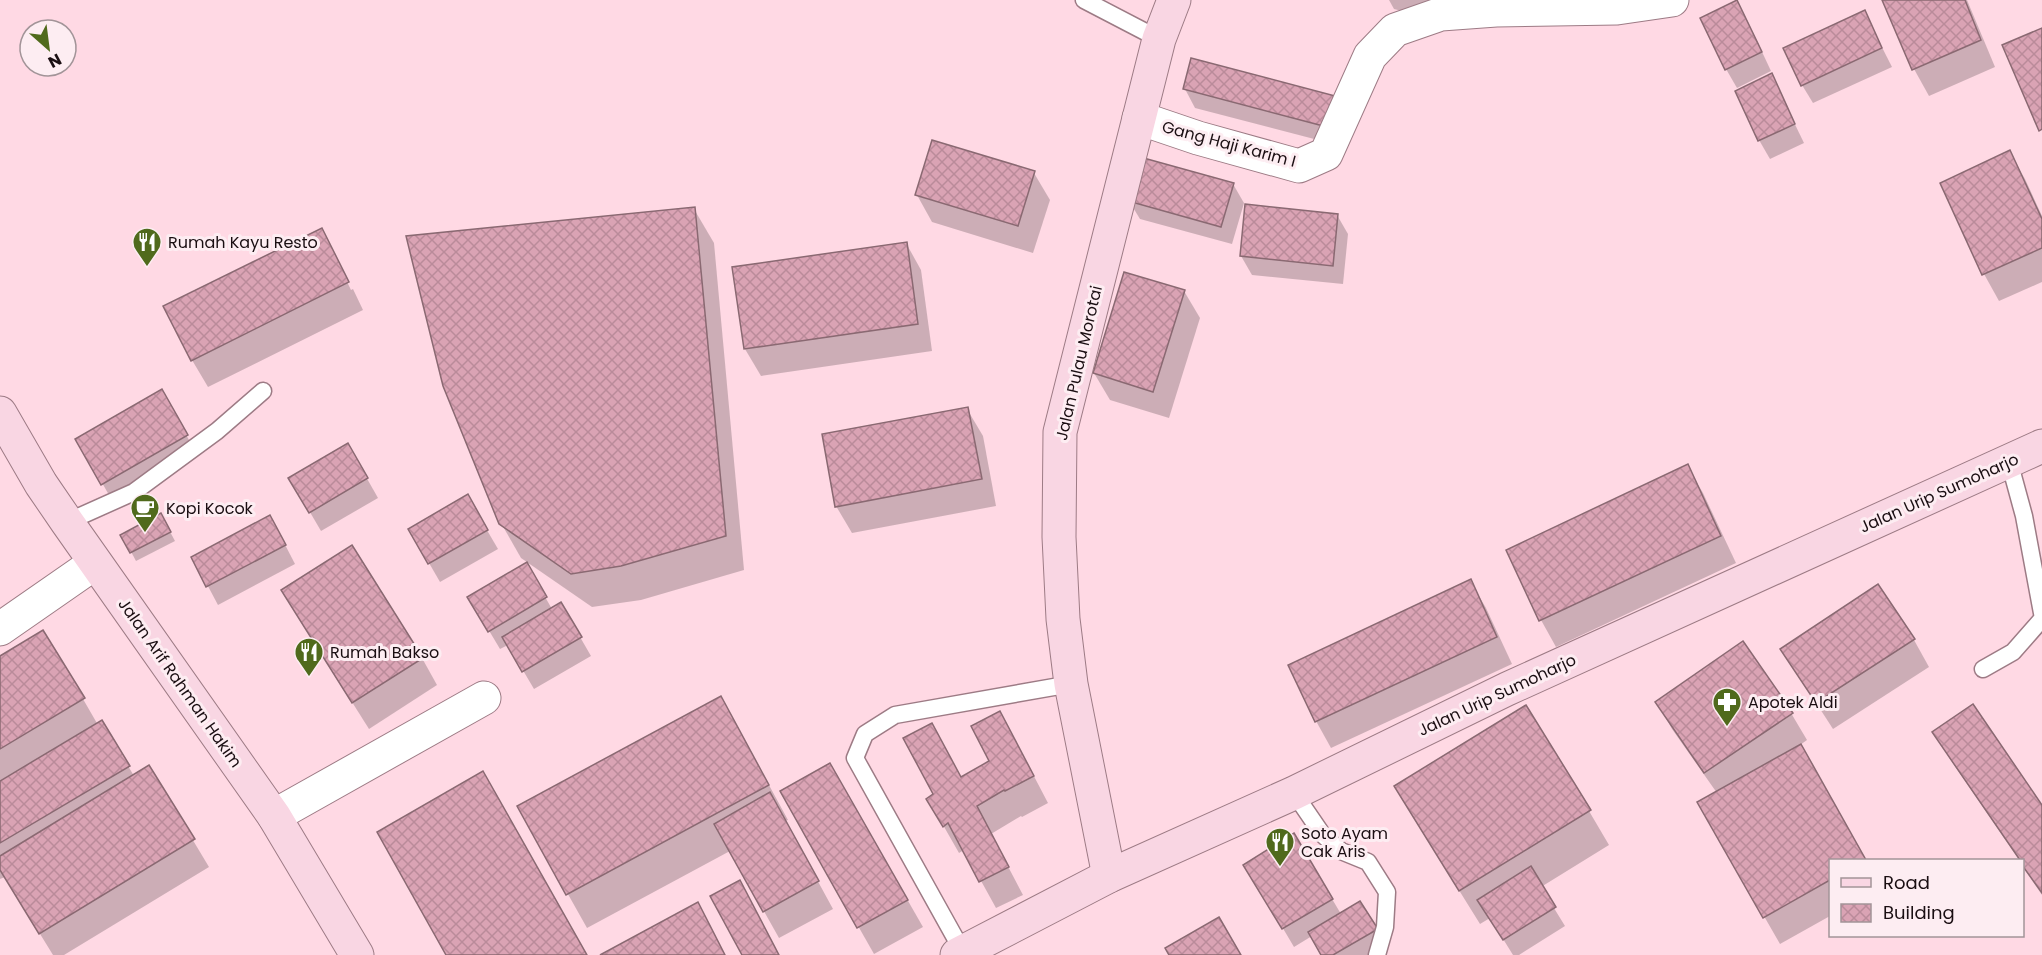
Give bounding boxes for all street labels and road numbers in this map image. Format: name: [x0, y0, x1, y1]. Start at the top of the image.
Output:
street label: Gang Haji Karim I: [1160, 115, 1298, 173]
street label: Jalan Pulau Morotai: [1050, 283, 1108, 443]
street label: Jalan Urip Sumoharjo: [1856, 448, 2022, 538]
street label: Jalan Arif Rahman Hakim: [113, 594, 247, 772]
street label: Jalan Urip Sumoharjo: [1414, 648, 1580, 742]

